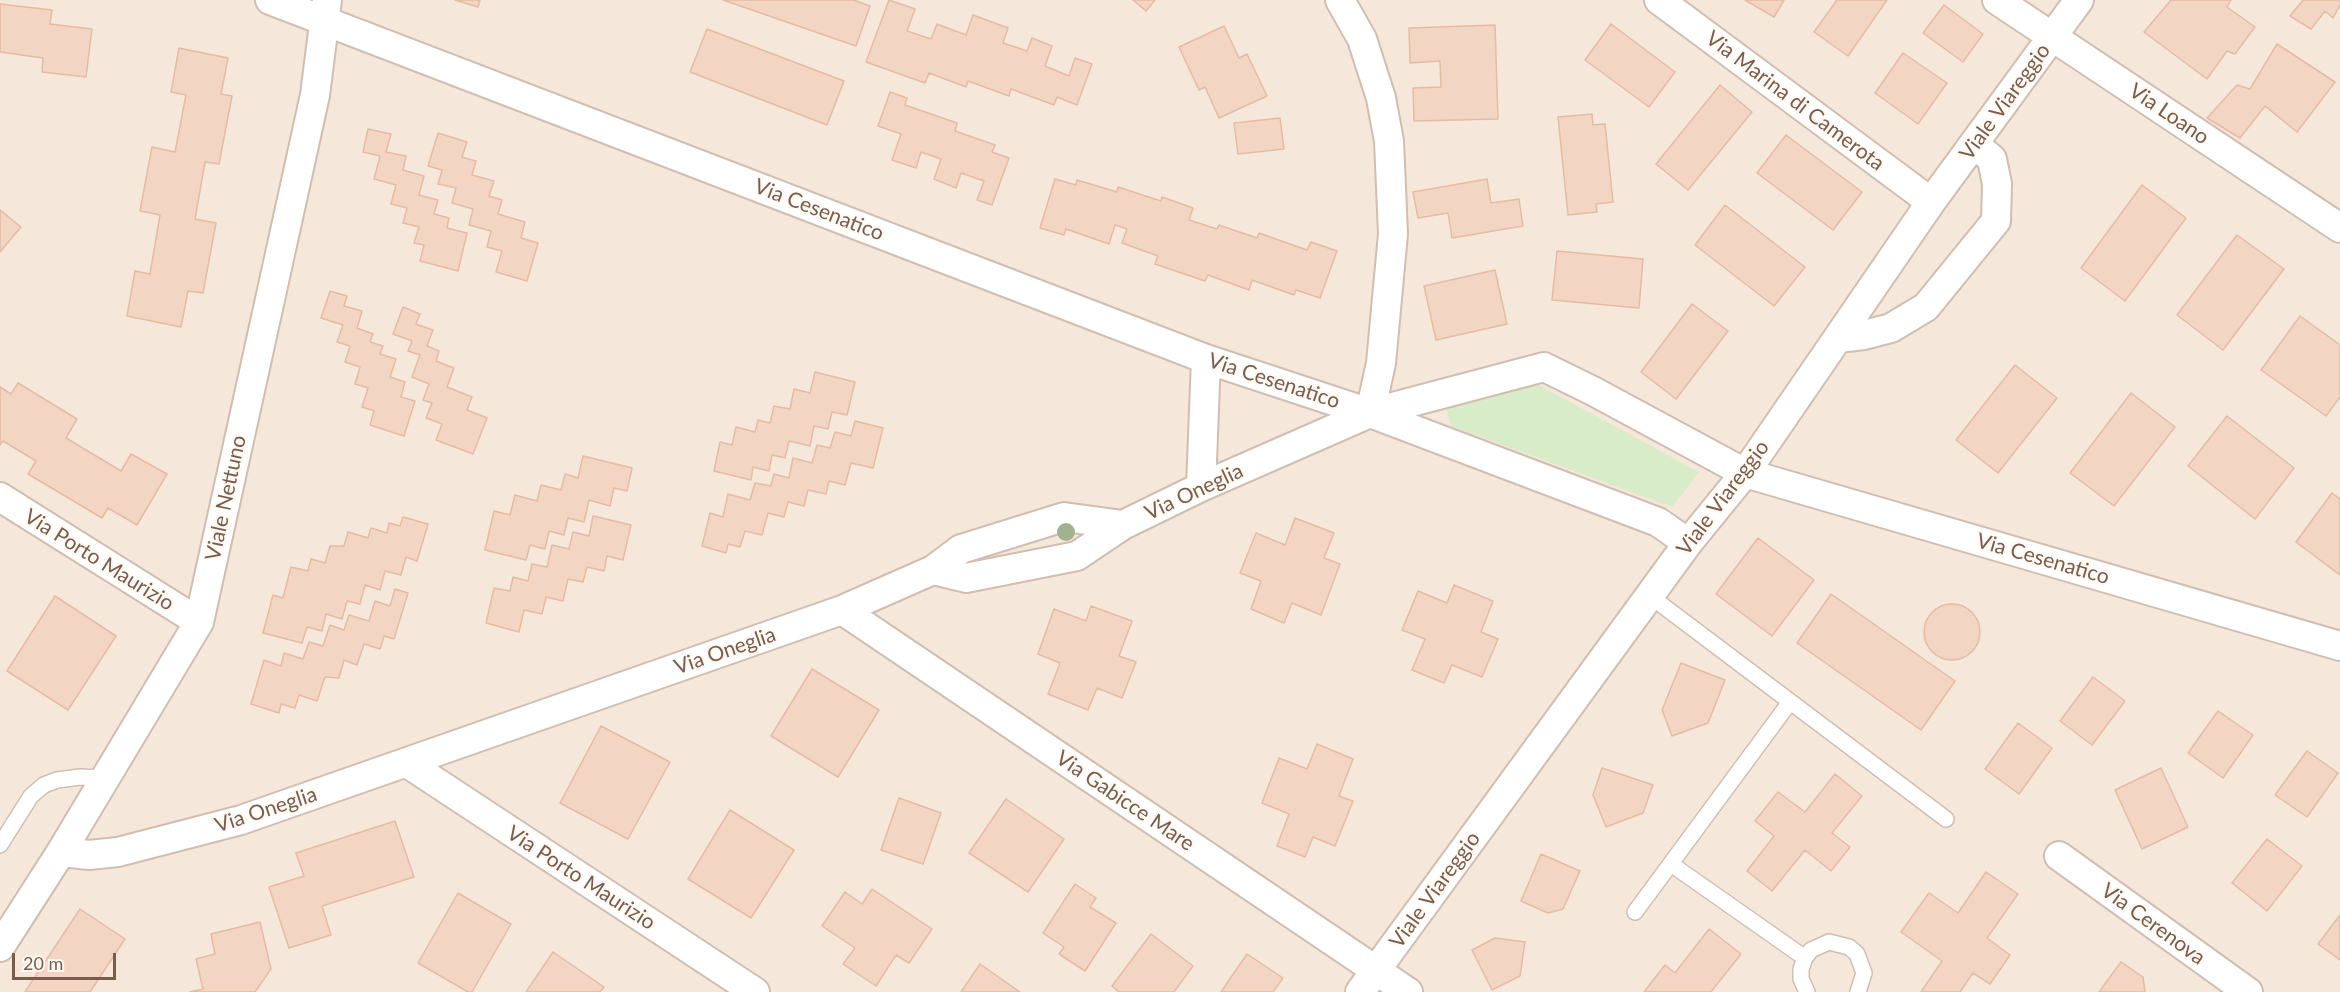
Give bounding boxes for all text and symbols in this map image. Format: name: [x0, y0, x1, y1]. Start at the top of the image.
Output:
street label: Via Marina di Camerota: [1701, 26, 1889, 176]
street label: Viale Viareggio: [1954, 39, 2056, 165]
street label: Via Loano: [2124, 78, 2214, 150]
street label: Via Cesenatico: [751, 174, 887, 246]
street label: Via Cesenatico: [1205, 348, 1343, 414]
street label: Viale Nettuno: [200, 433, 252, 563]
street label: Viale Viareggio: [1671, 435, 1775, 561]
street label: Via Oneglia: [1141, 458, 1247, 526]
street label: Via Porto Maurizio: [19, 504, 179, 616]
street label: Via Cesenatico: [1974, 528, 2112, 590]
street label: Via Oneglia: [671, 622, 779, 680]
street label: Via Gabicce Mare: [1051, 745, 1199, 857]
street label: Via Oneglia: [212, 782, 320, 838]
street label: Via Porto Maurizio: [502, 821, 660, 935]
street label: Viale Viareggio: [1384, 827, 1486, 953]
street label: Via Cerenova: [2096, 878, 2210, 970]
scale bar: [15, 941, 118, 979]
text: 20 m: [23, 952, 63, 974]

